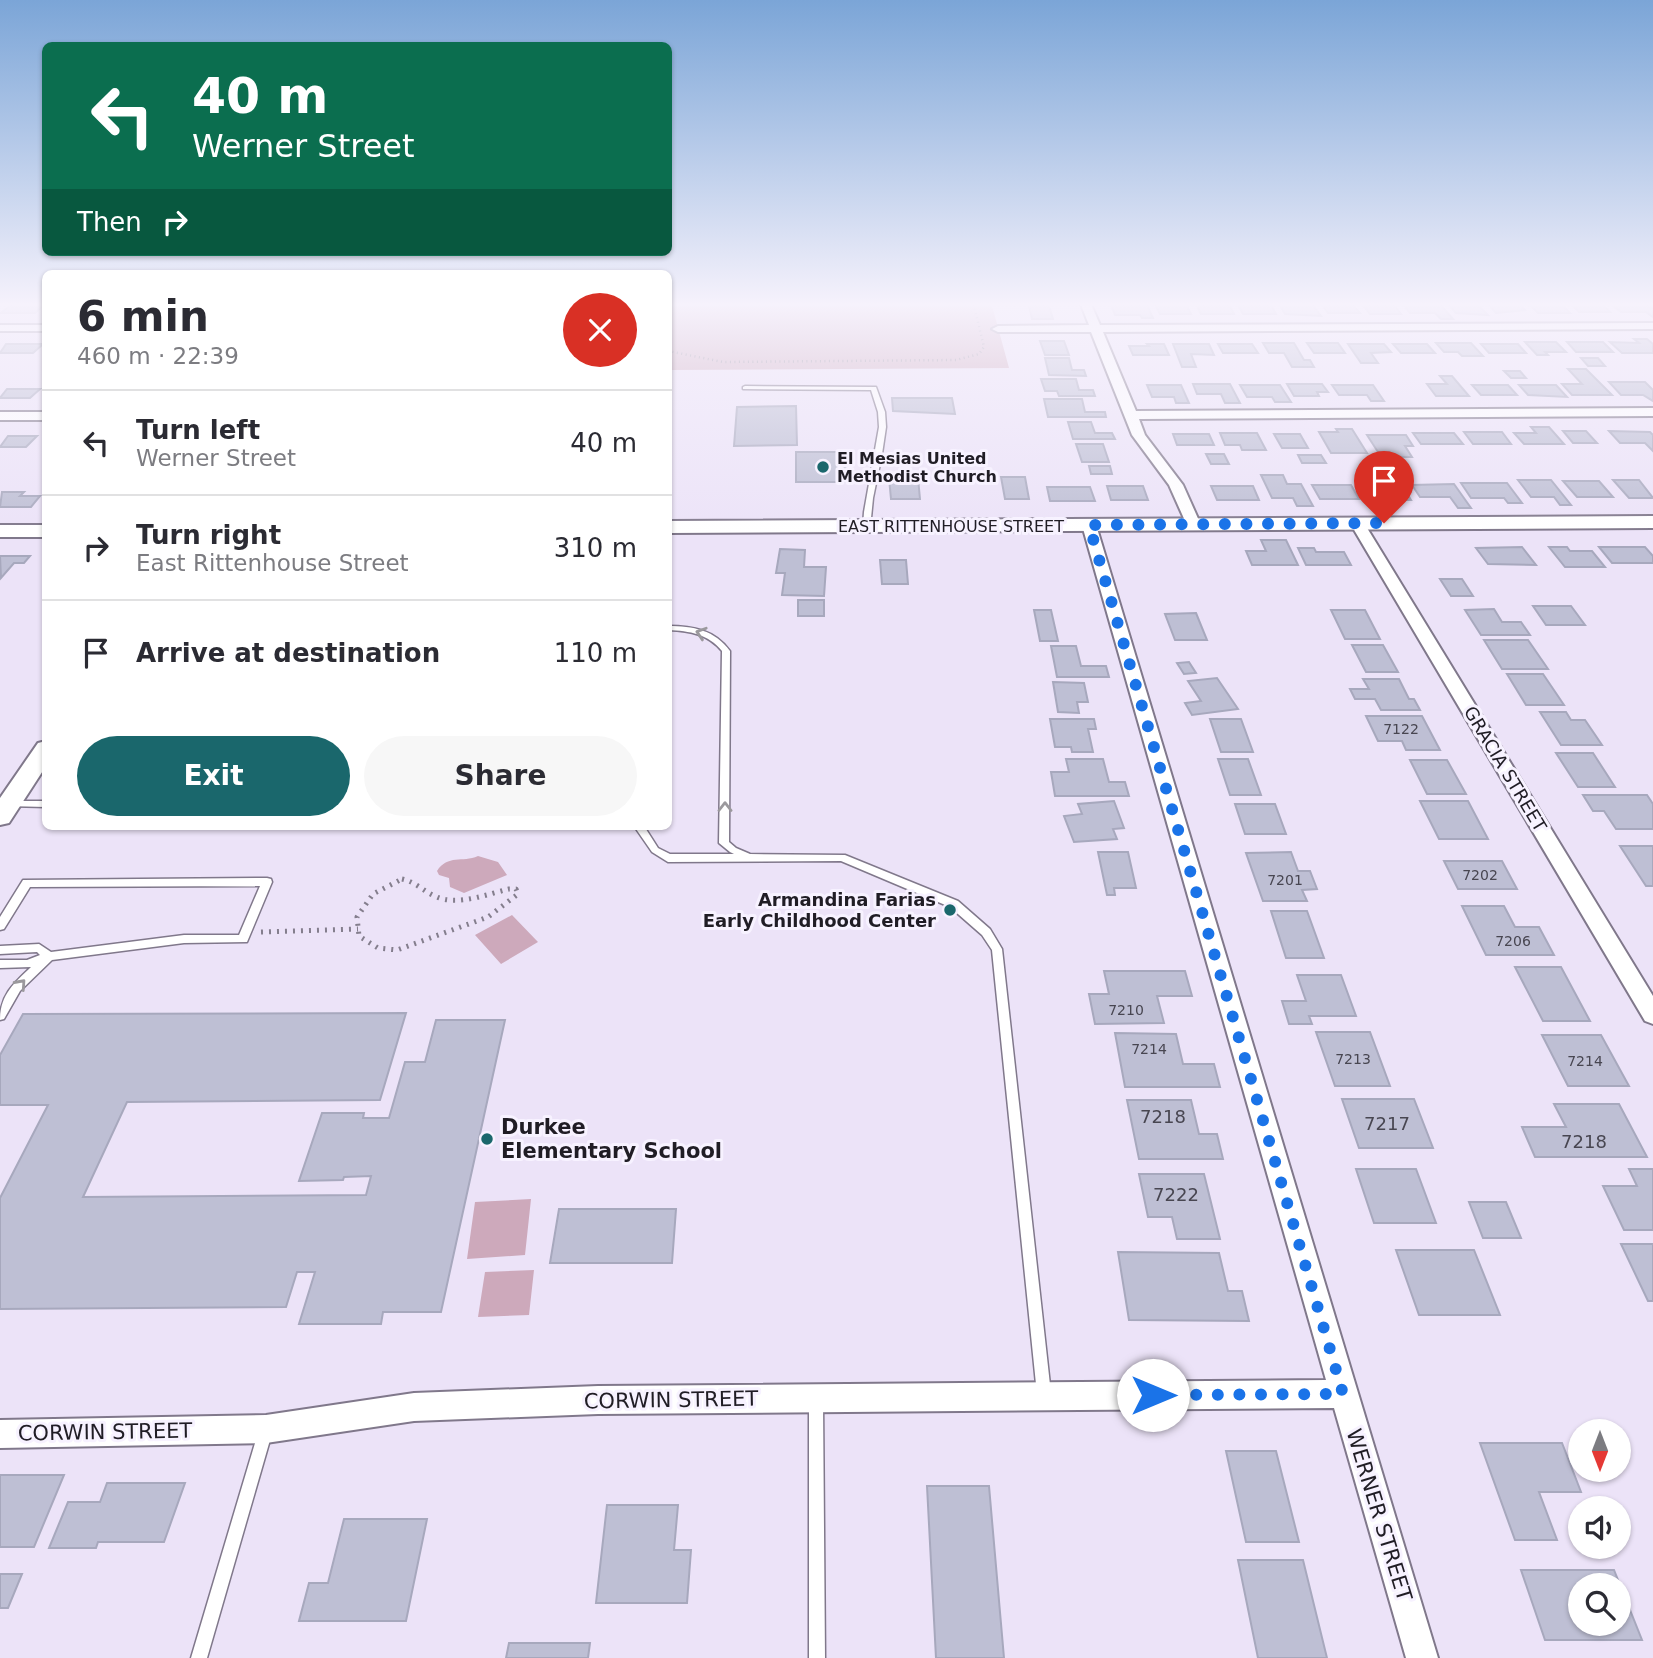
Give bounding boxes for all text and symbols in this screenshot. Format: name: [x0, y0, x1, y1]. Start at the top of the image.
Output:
text: 40 m: [192, 68, 328, 125]
icon: left: [77, 70, 168, 161]
text: Werner Street: [192, 127, 415, 165]
icon: right: [156, 203, 194, 241]
text: Then: [77, 207, 142, 237]
text: 6 min: [77, 292, 209, 341]
button: close: [563, 293, 637, 367]
text: 460 m · 22:39: [77, 343, 239, 369]
text: Turn left: [136, 415, 260, 445]
icon: left: [77, 424, 115, 462]
text: 40 m: [570, 428, 637, 458]
text: Werner Street: [136, 445, 296, 471]
place label: El Mesias United Methodist Church: [837, 449, 997, 486]
pin: [1354, 451, 1414, 523]
marker: El Mesias United Methodist Church: [815, 459, 831, 475]
icon: arrive: [1365, 462, 1403, 500]
street label: EAST RITTENHOUSE STREET: [838, 517, 1064, 536]
text: Turn right: [136, 520, 281, 550]
icon: right: [77, 529, 115, 567]
text: 310 m: [554, 533, 637, 563]
text: East Rittenhouse Street: [136, 550, 409, 576]
one-way arrow: [695, 627, 707, 641]
icon: arrive: [77, 634, 115, 672]
text: Arrive at destination: [136, 638, 440, 668]
text: 110 m: [554, 638, 637, 668]
street label: GRACIA STREET: [1460, 702, 1552, 836]
house number: 7122: [1383, 721, 1419, 737]
button: Exit: [77, 736, 350, 816]
button: Share: [364, 736, 637, 816]
one-way arrow: [717, 802, 733, 812]
house number: 7202: [1462, 867, 1498, 883]
house number: 7201: [1267, 872, 1303, 888]
place label: Armandina Farias Early Childhood Center: [703, 889, 936, 931]
marker: Armandina Farias Early Childhood Center: [942, 902, 958, 918]
house number: 7206: [1495, 933, 1531, 949]
one-way arrow: [13, 979, 26, 992]
house number: 7210: [1108, 1002, 1144, 1018]
house number: 7214: [1131, 1041, 1167, 1057]
house number: 7213: [1335, 1051, 1371, 1067]
house number: 7214: [1567, 1053, 1603, 1069]
house number: 7218: [1140, 1106, 1186, 1127]
house number: 7217: [1364, 1113, 1410, 1134]
place label: Durkee Elementary School: [501, 1115, 722, 1163]
marker: Durkee Elementary School: [479, 1131, 495, 1147]
house number: 7218: [1561, 1131, 1607, 1152]
house number: 7222: [1153, 1184, 1199, 1205]
position arrow: [1116, 1358, 1190, 1432]
street label: CORWIN STREET: [584, 1386, 759, 1414]
street label: CORWIN STREET: [18, 1418, 193, 1446]
north arrow: [1568, 1419, 1631, 1482]
map controls: [1568, 1419, 1631, 1636]
street label: WERNER STREET: [1341, 1426, 1417, 1604]
button: sound: [1568, 1496, 1631, 1559]
button: search: [1568, 1573, 1631, 1636]

